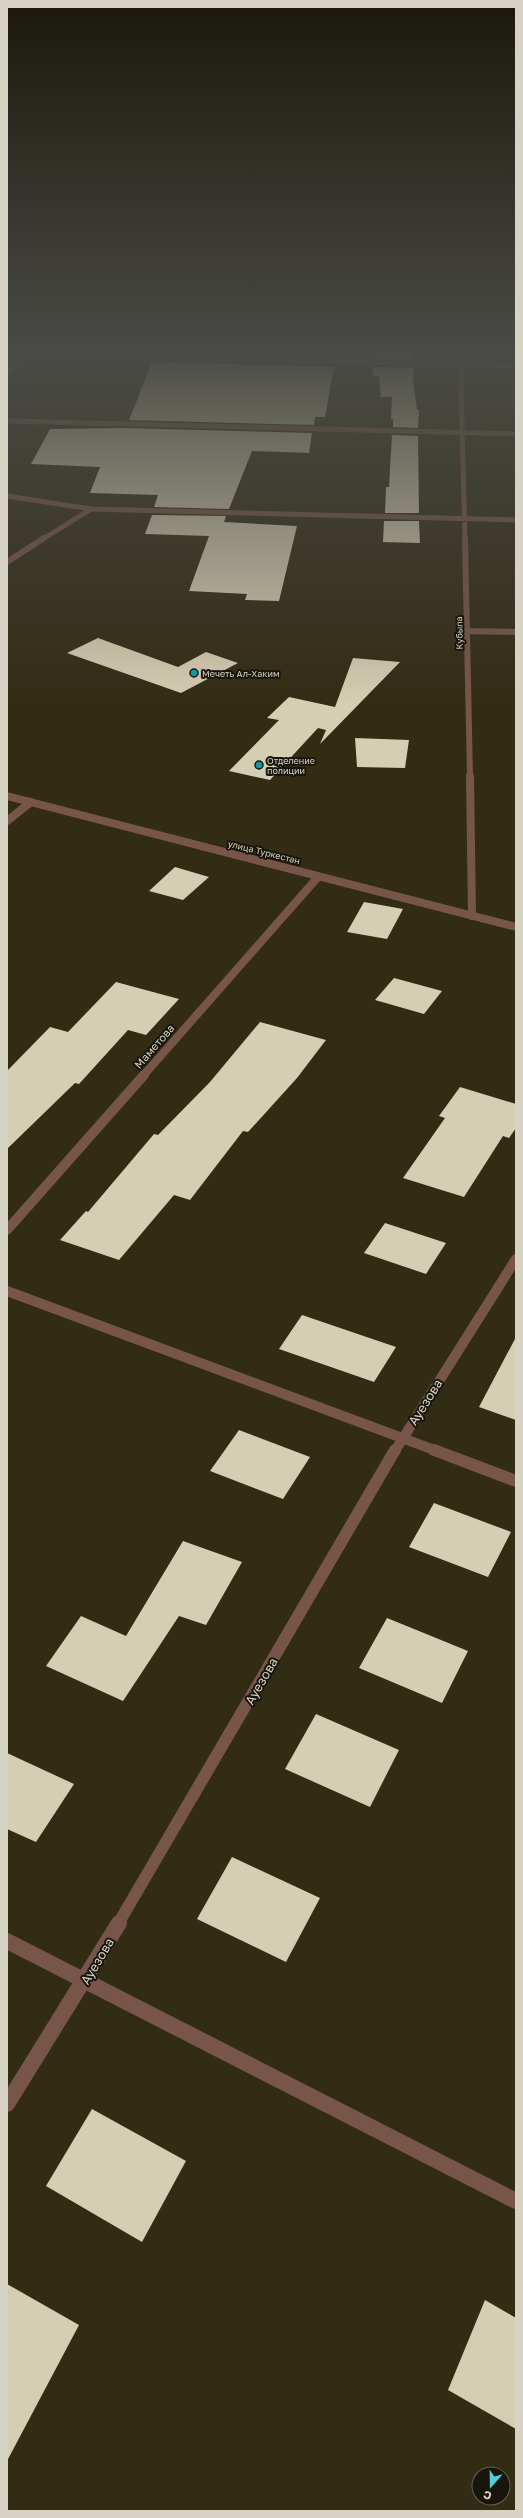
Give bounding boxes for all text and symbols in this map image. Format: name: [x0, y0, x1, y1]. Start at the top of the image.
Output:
street label: Кубыла: [453, 616, 465, 650]
marker: Мечеть Ал-Хаким: [189, 668, 199, 678]
place label: Мечеть Ал-Хаким: [202, 668, 279, 679]
place label: Отделение полиции: [267, 755, 315, 776]
marker: Отделение полиции: [254, 760, 264, 770]
street label: улица Туркестан: [227, 838, 301, 866]
street label: Маметова: [131, 1021, 177, 1071]
street label: Ауезова: [404, 1376, 446, 1428]
street label: Ауезова: [241, 1655, 281, 1707]
street label: Ауезова: [77, 1935, 117, 1987]
north arrow: [471, 2466, 511, 2506]
text: С: [481, 2488, 493, 2503]

